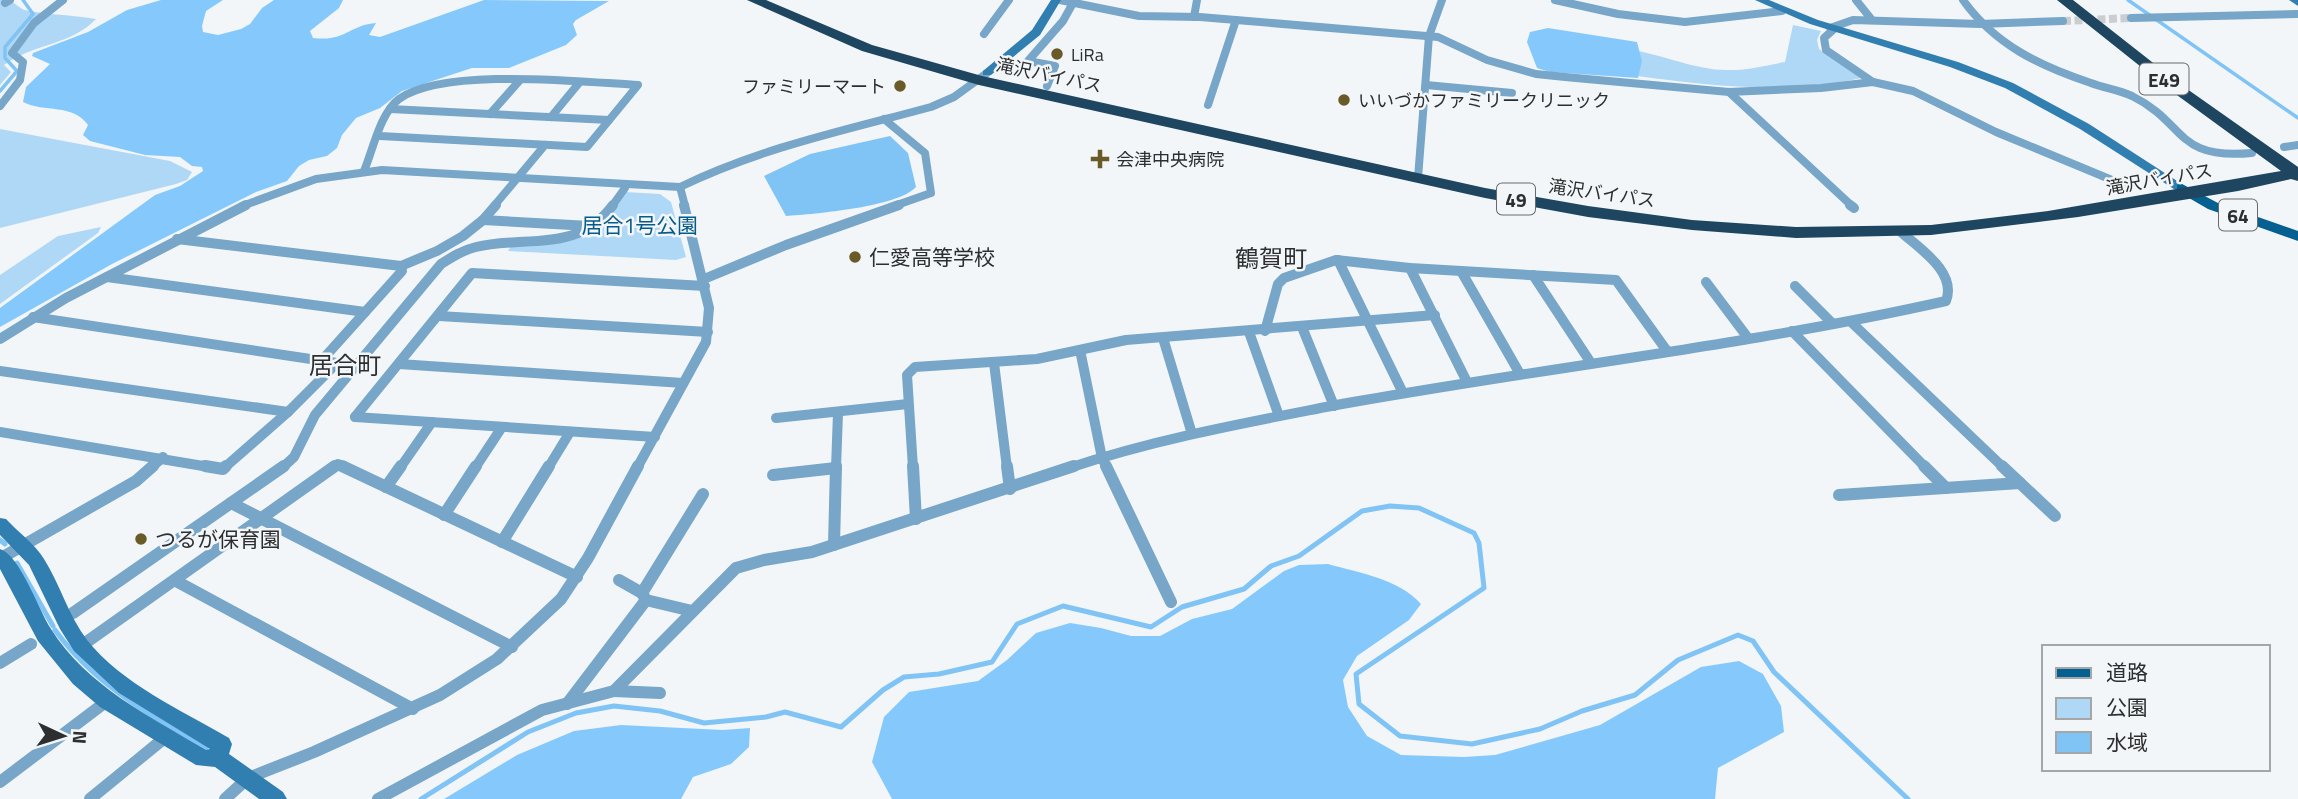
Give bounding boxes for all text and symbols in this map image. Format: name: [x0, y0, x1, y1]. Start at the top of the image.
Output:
place label: LiRa: [1071, 41, 1104, 68]
marker: LiRa: [1049, 46, 1065, 62]
street label: 滝沢バイパス: [994, 51, 1104, 99]
road number: E49: [2140, 64, 2188, 94]
place label: ファミリーマート: [742, 73, 886, 100]
marker: ファミリーマート: [892, 78, 908, 94]
place label: いいづかファミリークリニック: [1358, 87, 1610, 114]
marker: いいづかファミリークリニック: [1336, 92, 1352, 108]
place label: 会津中央病院: [1116, 146, 1224, 173]
marker: 会津中央病院: [1090, 149, 1110, 169]
street label: 滝沢バイパス: [2104, 156, 2214, 202]
street label: 滝沢バイパス: [1547, 172, 1657, 214]
road number: 49: [1497, 183, 1535, 214]
road number: 64: [2219, 200, 2257, 230]
park label: 居合1号公園: [582, 209, 698, 241]
district label: 鶴賀町: [1235, 240, 1307, 276]
place label: 仁愛高等学校: [869, 241, 995, 273]
marker: 仁愛高等学校: [847, 249, 863, 265]
district label: 居合町: [309, 347, 381, 383]
place label: つるが保育園: [155, 523, 281, 555]
marker: つるが保育園: [133, 531, 149, 547]
legend: [2042, 645, 2270, 771]
text: 道路: [2106, 656, 2148, 688]
text: 公園: [2106, 691, 2148, 723]
north arrow: [28, 701, 98, 771]
text: 水域: [2106, 726, 2148, 758]
text: N: [66, 730, 95, 745]

